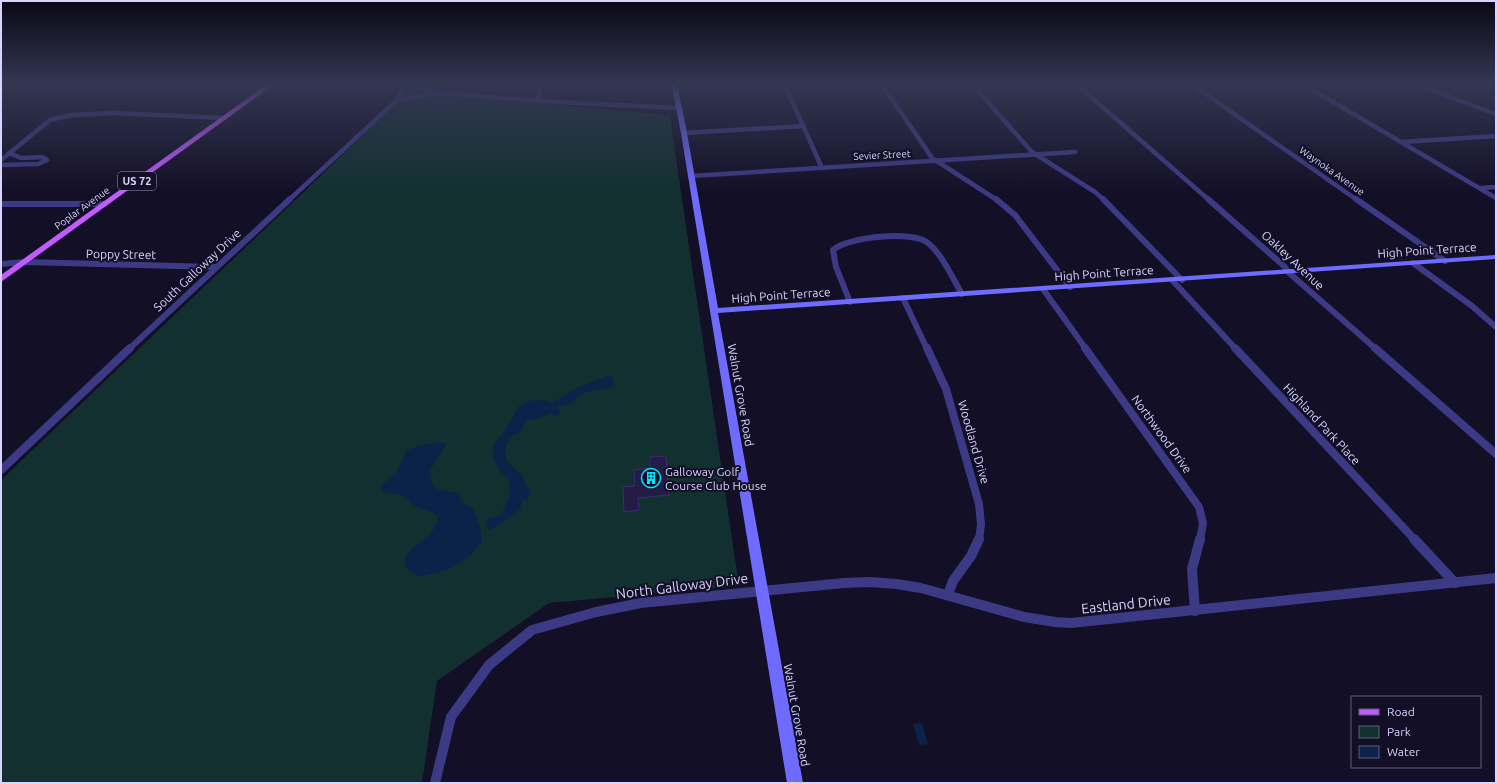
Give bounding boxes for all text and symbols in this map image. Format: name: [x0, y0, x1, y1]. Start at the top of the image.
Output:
street label: Waynoka Avenue: [1297, 144, 1367, 198]
street label: Sevier Street: [853, 148, 911, 162]
road number: US 72: [118, 172, 156, 190]
street label: Poplar Avenue: [52, 184, 112, 232]
street label: South Galloway Drive: [151, 226, 243, 314]
street label: Oakley Avenue: [1259, 228, 1327, 292]
street label: High Point Terrace: [1377, 240, 1477, 260]
street label: Poppy Street: [86, 247, 156, 261]
street label: High Point Terrace: [1054, 263, 1154, 283]
street label: High Point Terrace: [731, 285, 831, 305]
street label: Walnut Grove Road: [726, 343, 756, 447]
street label: Highland Park Place: [1281, 381, 1363, 467]
street label: Northwood Drive: [1129, 392, 1195, 476]
street label: Woodland Drive: [956, 399, 992, 485]
place label: Galloway Golf Course Club House: [665, 465, 767, 492]
building icon: Galloway Golf Course Club House: [640, 467, 662, 489]
street label: North Galloway Drive: [615, 570, 749, 602]
street label: Eastland Drive: [1080, 591, 1172, 617]
street label: Walnut Grove Road: [782, 663, 812, 767]
legend: [1351, 696, 1481, 768]
text: Road: [1387, 705, 1415, 718]
text: Park: [1387, 725, 1411, 738]
text: Water: [1387, 745, 1420, 758]

